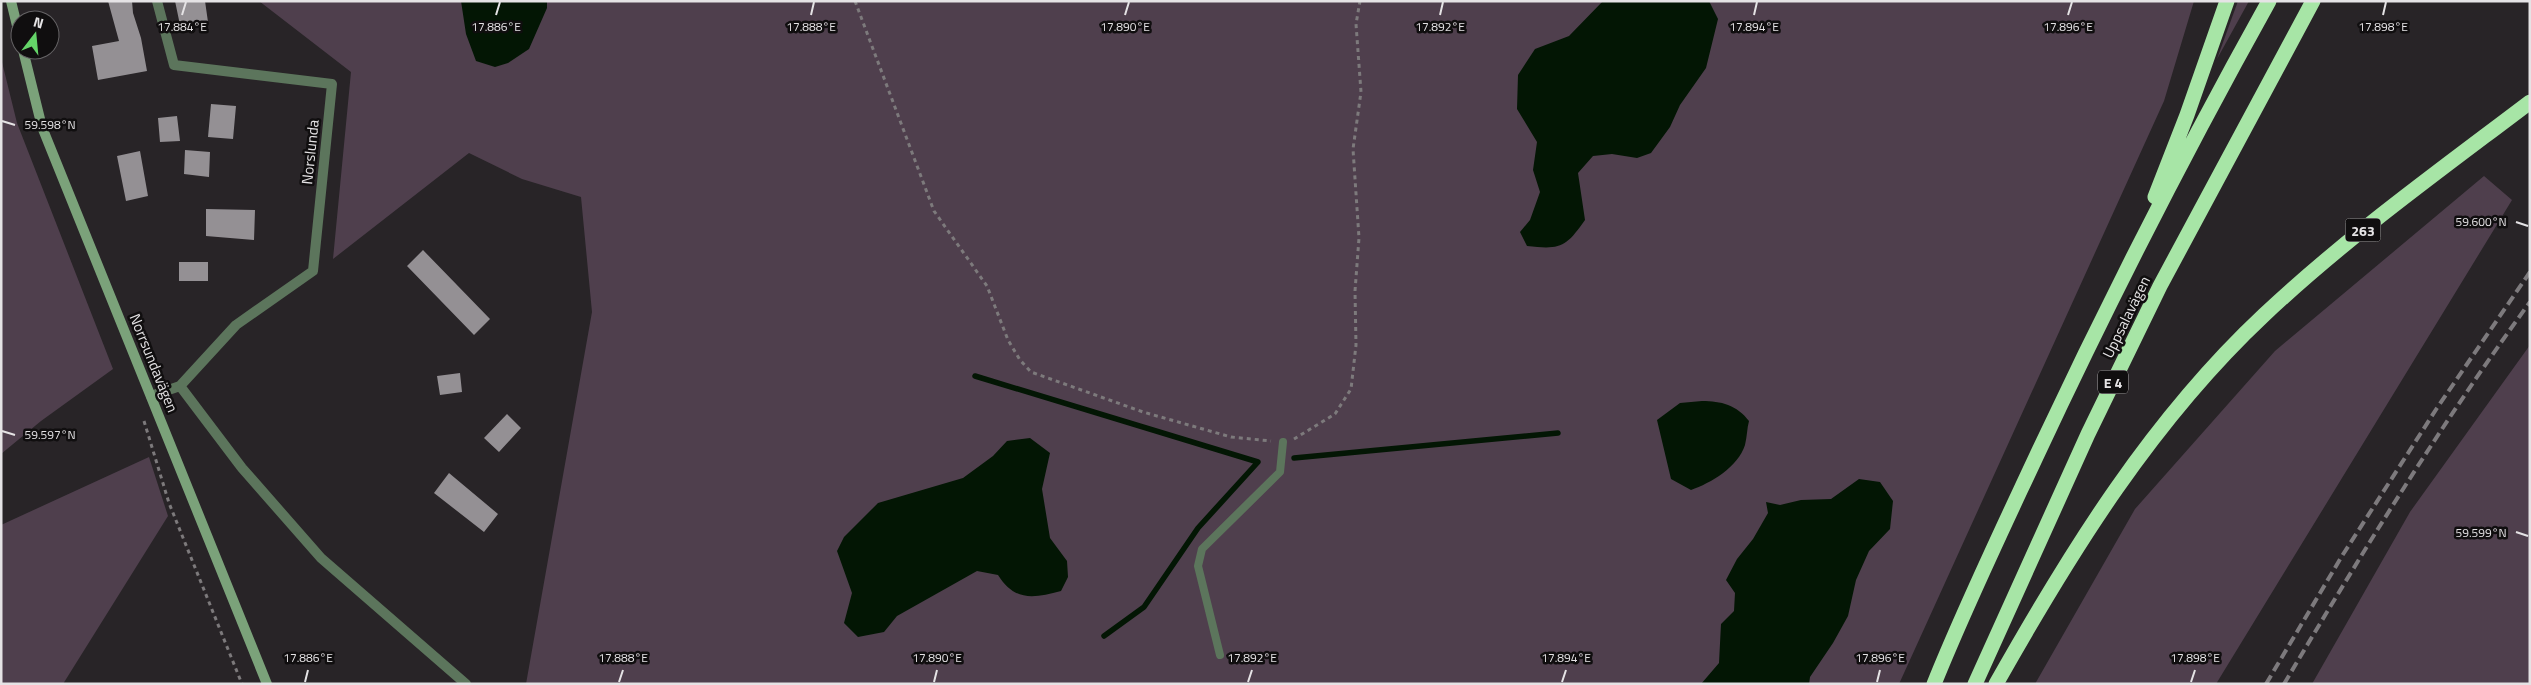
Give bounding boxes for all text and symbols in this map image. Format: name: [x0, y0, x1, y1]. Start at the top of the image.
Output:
north arrow: [10, 10, 60, 60]
text: N: [31, 11, 46, 33]
text: 17.884°E: [157, 17, 207, 36]
text: 17.886°E: [471, 17, 521, 36]
text: 17.888°E: [786, 17, 836, 36]
text: 17.890°E: [1100, 17, 1150, 36]
text: 17.892°E: [1415, 17, 1465, 36]
text: 17.894°E: [1729, 17, 1779, 36]
text: 17.896°E: [2043, 17, 2093, 36]
text: 17.898°E: [2358, 17, 2408, 36]
text: 59.598°N: [24, 115, 76, 134]
street label: Norslunda: [295, 118, 325, 186]
text: 59.600°N: [2455, 212, 2507, 231]
road number: 263: [2346, 218, 2380, 242]
street label: Uppsalavägen: [2096, 272, 2156, 362]
street label: Norrsundavägen: [124, 310, 184, 416]
road number: E 4: [2098, 371, 2128, 394]
text: 59.597°N: [24, 425, 76, 444]
text: 59.599°N: [2455, 523, 2507, 542]
text: 17.886°E: [283, 648, 333, 667]
text: 17.888°E: [598, 648, 648, 667]
text: 17.890°E: [912, 648, 962, 667]
text: 17.892°E: [1227, 648, 1277, 667]
text: 17.894°E: [1541, 648, 1591, 667]
text: 17.896°E: [1855, 648, 1905, 667]
text: 17.898°E: [2170, 648, 2220, 667]

